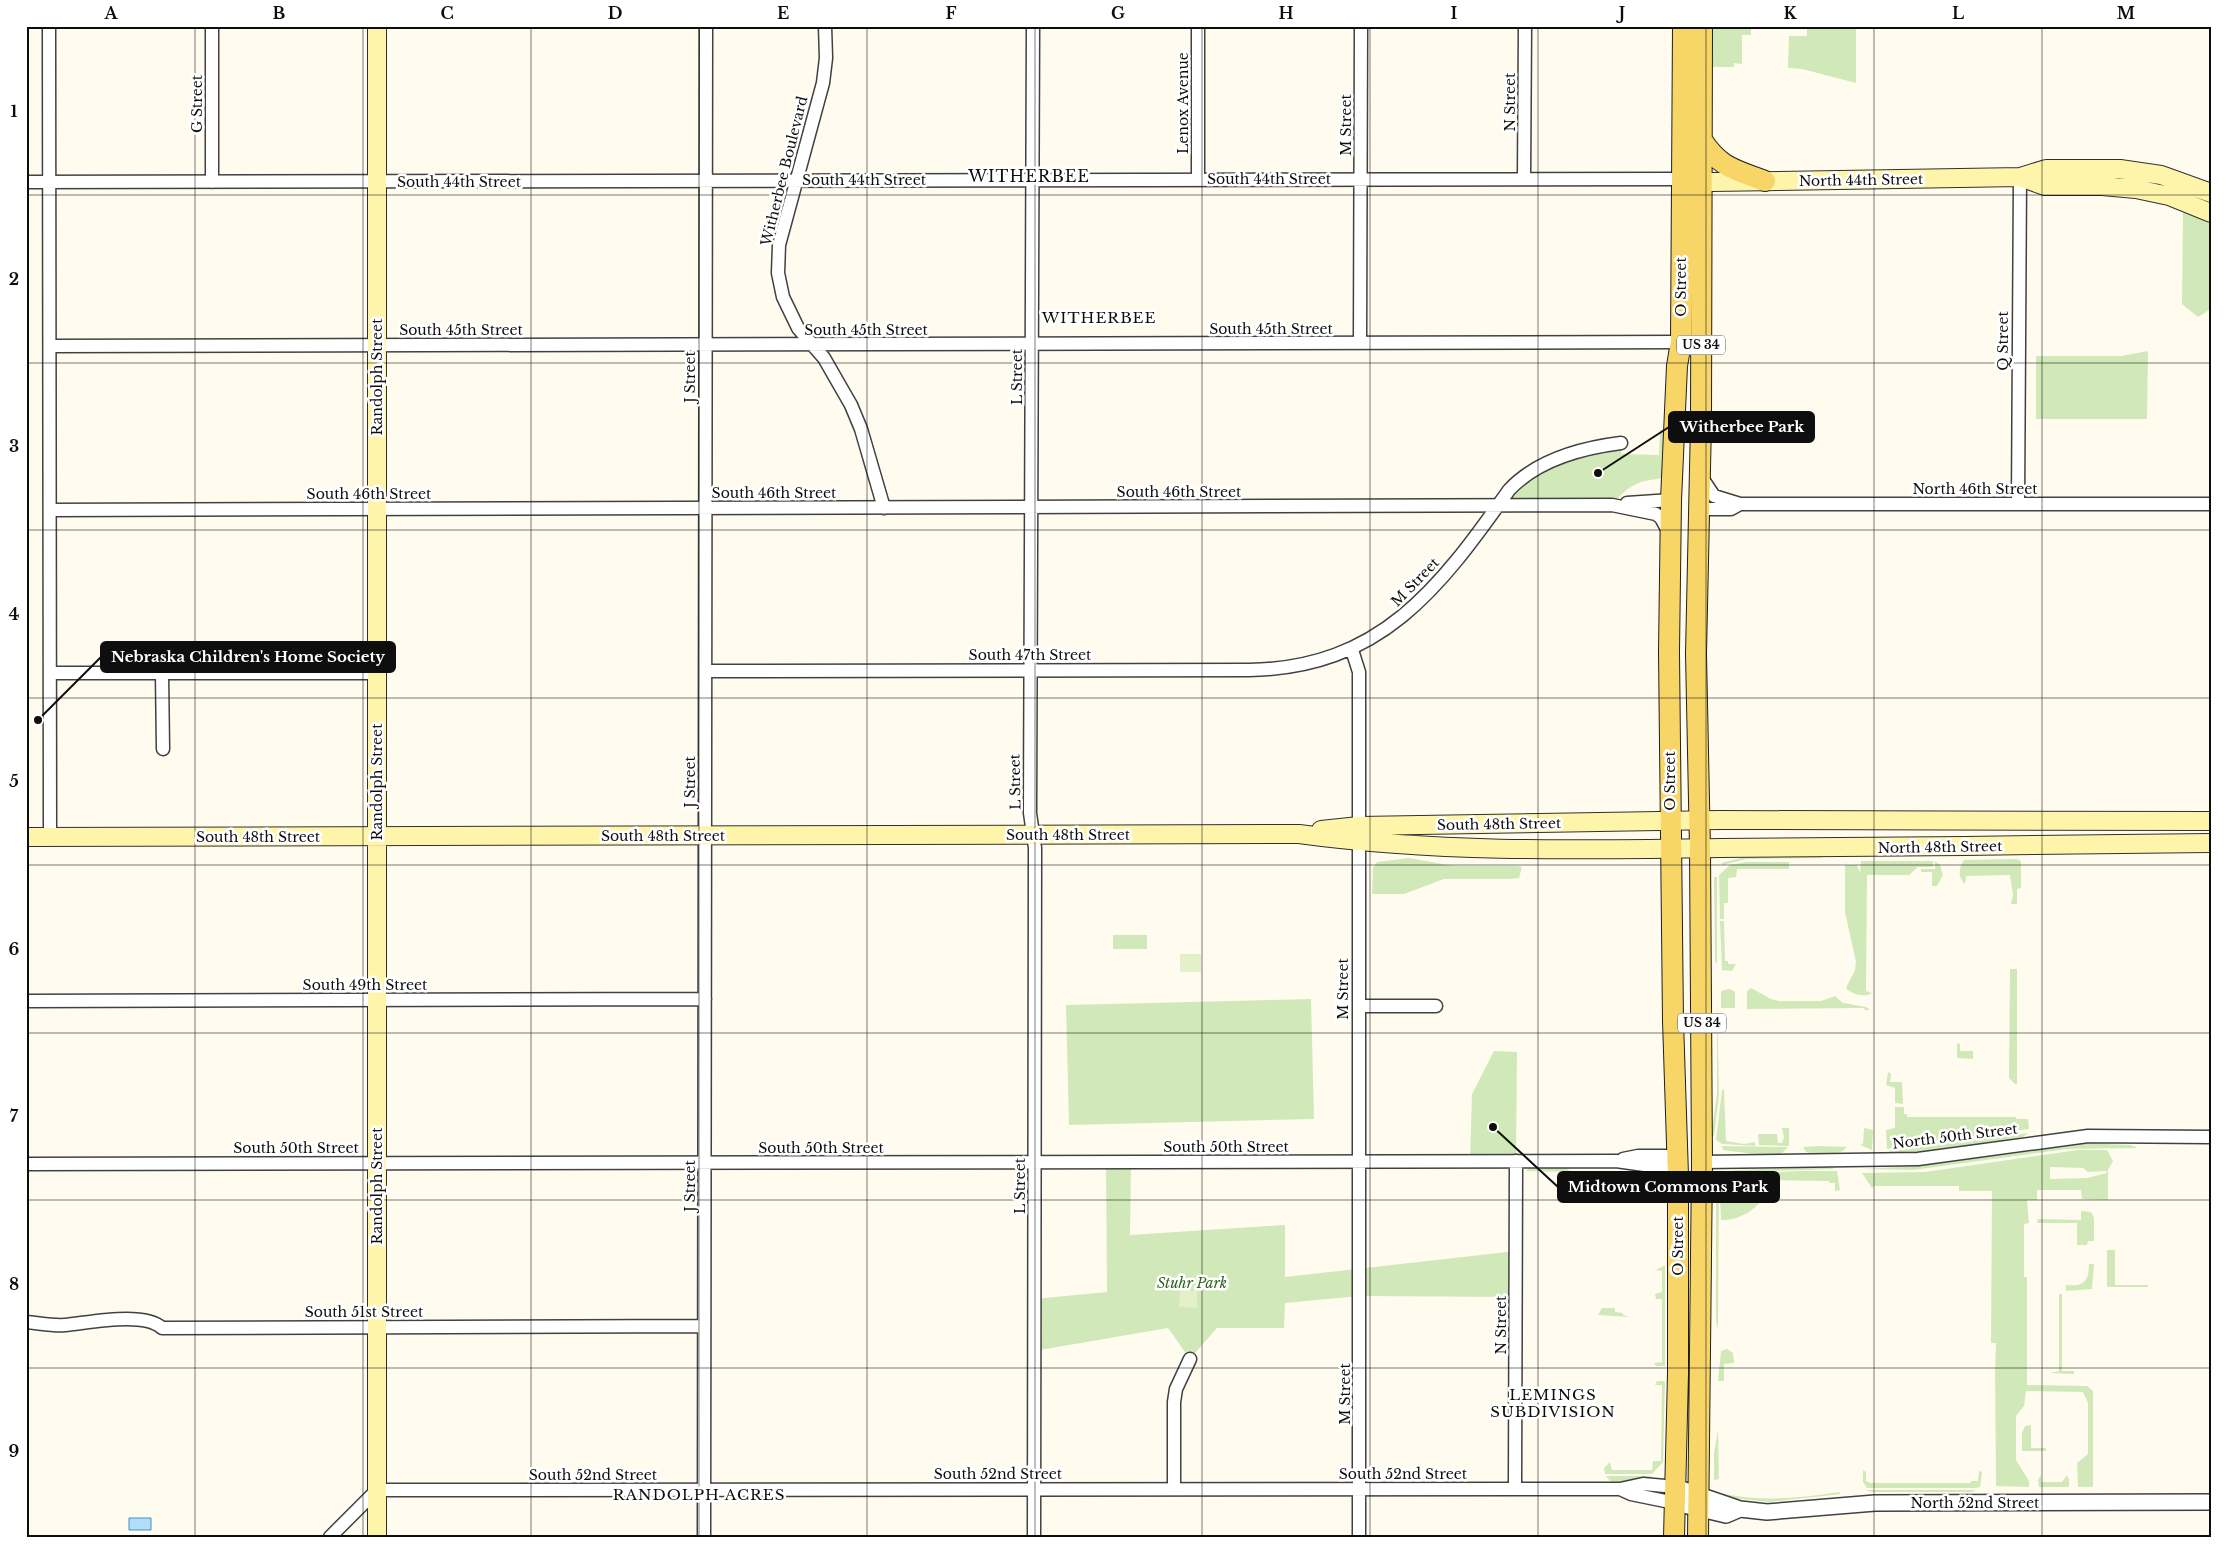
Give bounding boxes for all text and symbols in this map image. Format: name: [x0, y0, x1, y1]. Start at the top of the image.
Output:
text: A: [104, 3, 119, 23]
text: B: [273, 3, 286, 23]
text: C: [440, 3, 454, 23]
text: D: [608, 3, 622, 23]
text: E: [777, 3, 789, 23]
text: F: [945, 3, 957, 23]
text: G: [1111, 3, 1125, 23]
text: H: [1278, 3, 1294, 23]
text: I: [1451, 3, 1458, 23]
text: J: [1616, 3, 1625, 23]
text: K: [1783, 3, 1797, 23]
text: L: [1952, 3, 1964, 23]
text: M: [2117, 3, 2135, 23]
street label: Lenox Avenue: [1174, 52, 1192, 154]
street label: N Street: [1501, 72, 1519, 131]
street label: G Street: [188, 74, 206, 133]
street label: Witherbee Boulevard: [756, 94, 811, 249]
street label: M Street: [1337, 94, 1355, 156]
text: 1: [11, 101, 18, 121]
district label: WITHERBEE: [967, 166, 1090, 186]
street label: South 44th Street: [1207, 170, 1332, 188]
street label: North 44th Street: [1799, 170, 1924, 190]
street label: South 44th Street: [802, 171, 927, 189]
street label: South 44th Street: [397, 173, 522, 191]
street label: O Street: [1672, 257, 1690, 317]
text: 2: [9, 269, 19, 289]
district label: WITHERBEE: [1041, 308, 1156, 327]
street label: Q Street: [1994, 311, 2012, 371]
street label: Randolph Street: [368, 318, 386, 435]
street label: South 45th Street: [1209, 320, 1334, 338]
street label: South 45th Street: [399, 321, 524, 339]
street label: South 45th Street: [804, 321, 929, 339]
road number: US 34: [1677, 336, 1725, 354]
street label: L Street: [1008, 348, 1026, 405]
street label: J Street: [681, 350, 699, 405]
callout: Witherbee Park: [1669, 412, 1814, 442]
text: Witherbee Park: [1679, 417, 1805, 436]
text: 3: [9, 436, 19, 456]
street label: North 46th Street: [1912, 480, 2038, 498]
street label: South 46th Street: [1117, 483, 1242, 501]
street label: South 46th Street: [712, 484, 837, 502]
street label: South 46th Street: [307, 485, 432, 503]
street label: M Street: [1387, 553, 1443, 610]
text: 4: [9, 604, 19, 624]
callout: Nebraska Children's Home Society: [101, 642, 395, 672]
street label: South 47th Street: [969, 646, 1092, 664]
text: Nebraska Children's Home Society: [111, 647, 385, 666]
street label: Randolph Street: [368, 723, 386, 840]
street label: O Street: [1661, 751, 1679, 811]
street label: L Street: [1006, 753, 1024, 810]
street label: J Street: [681, 755, 699, 810]
text: 5: [9, 771, 19, 791]
street label: South 48th Street: [1437, 814, 1562, 834]
street label: South 48th Street: [1006, 826, 1131, 844]
street label: South 48th Street: [601, 827, 726, 845]
street label: South 48th Street: [196, 828, 321, 846]
street label: North 48th Street: [1878, 837, 2003, 857]
text: 6: [9, 939, 20, 959]
street label: M Street: [1334, 958, 1352, 1020]
street label: South 49th Street: [303, 976, 428, 994]
road number: US 34: [1678, 1014, 1726, 1032]
text: 7: [10, 1106, 19, 1126]
street label: North 50th Street: [1891, 1119, 2019, 1153]
street label: Randolph Street: [368, 1127, 386, 1244]
street label: South 50th Street: [1163, 1138, 1289, 1156]
street label: South 50th Street: [233, 1139, 359, 1157]
street label: South 50th Street: [758, 1139, 884, 1157]
street label: L Street: [1011, 1157, 1029, 1214]
street label: J Street: [681, 1159, 699, 1214]
callout: Midtown Commons Park: [1558, 1172, 1779, 1202]
text: Midtown Commons Park: [1568, 1177, 1769, 1196]
street label: O Street: [1669, 1216, 1687, 1276]
text: 8: [9, 1274, 19, 1294]
park label: Stuhr Park: [1157, 1274, 1227, 1292]
street label: N Street: [1492, 1295, 1510, 1354]
street label: South 51st Street: [305, 1303, 424, 1321]
street label: M Street: [1336, 1363, 1354, 1425]
district label: LEMINGS SUBDIVISION: [1490, 1385, 1616, 1421]
text: 9: [9, 1441, 20, 1461]
street label: South 52nd Street: [934, 1465, 1063, 1483]
street label: South 52nd Street: [1339, 1465, 1468, 1483]
street label: South 52nd Street: [529, 1466, 658, 1484]
district label: RANDOLPH ACRES: [613, 1485, 785, 1504]
street label: North 52nd Street: [1911, 1494, 2040, 1512]

